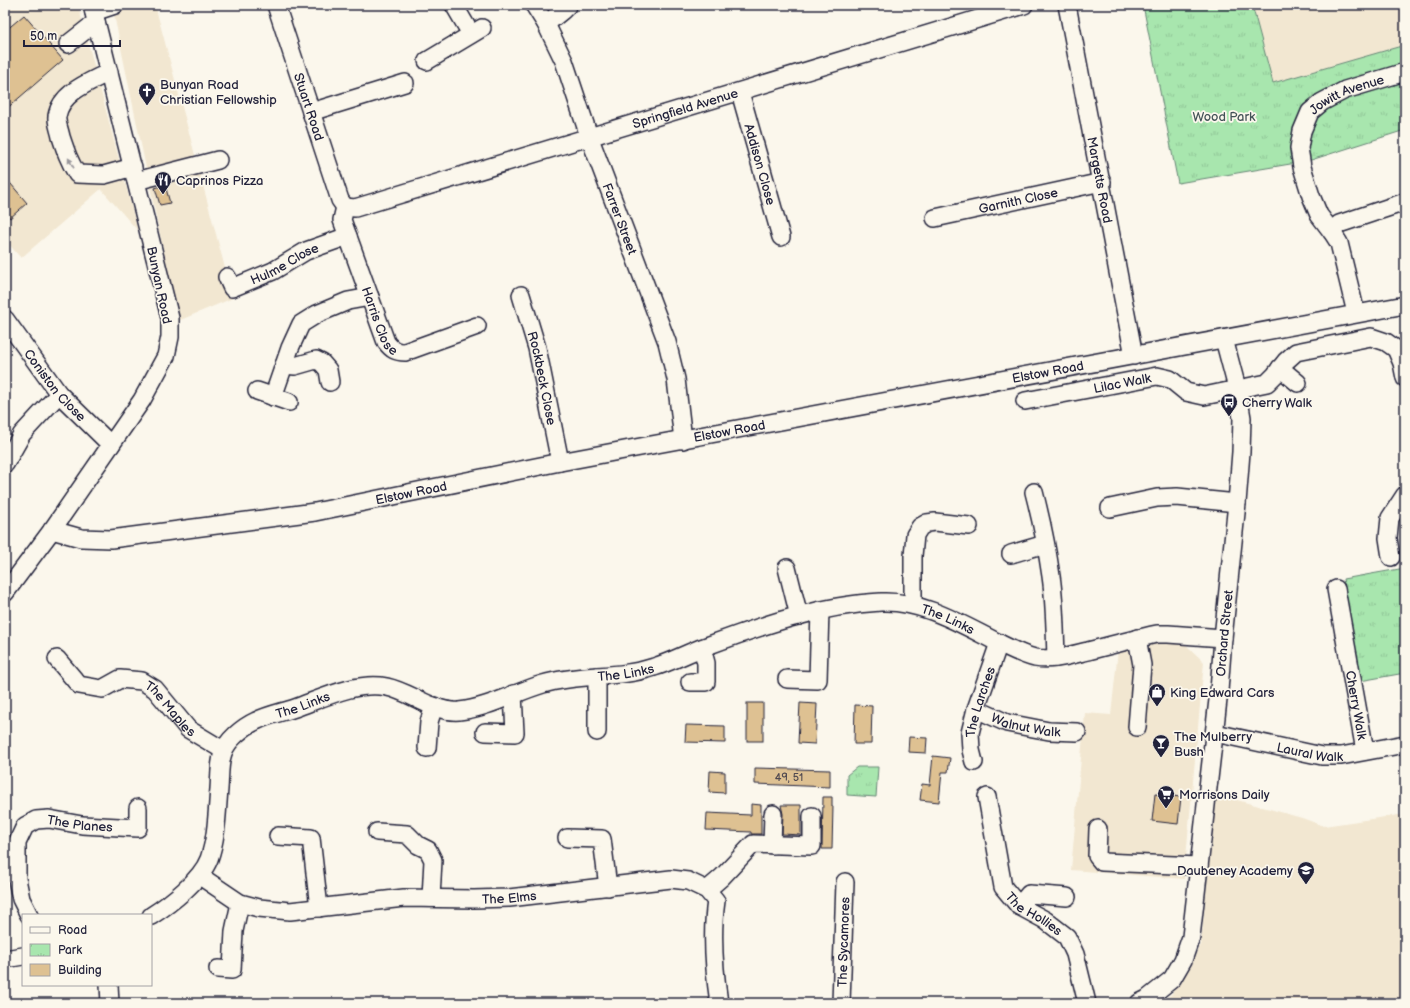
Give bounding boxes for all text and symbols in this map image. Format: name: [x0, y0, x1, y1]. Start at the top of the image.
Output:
scale bar: [24, 22, 120, 48]
text: 50 m: [30, 29, 57, 44]
street label: Stuart Road: [290, 71, 327, 143]
street label: Jowitt Avenue: [1306, 72, 1386, 118]
place label: Bunyan Road Christian Fellowship: [160, 77, 277, 108]
church icon: Bunyan Road Christian Fellowship: [137, 81, 157, 106]
street label: Springfield Avenue: [631, 85, 740, 132]
park label: Wood Park: [1193, 109, 1256, 125]
street label: Addison Close: [740, 122, 779, 207]
street label: Margetts Road: [1083, 136, 1115, 225]
one-way arrow: [67, 157, 74, 169]
restaurant icon: Caprinos Pizza: [153, 170, 173, 195]
place label: Caprinos Pizza: [176, 173, 263, 189]
street label: Farrer Street: [599, 181, 640, 257]
street label: Garnith Close: [977, 185, 1060, 217]
street label: Hulme Close: [248, 240, 321, 289]
street label: Bunyan Road: [143, 245, 175, 325]
street label: Harris Close: [358, 285, 401, 359]
street label: Rockbeck Close: [523, 330, 559, 427]
street label: Coniston Close: [20, 346, 89, 425]
street label: Elstow Road: [1011, 358, 1085, 387]
street label: Lilac Walk: [1092, 370, 1153, 397]
bus stop icon: Cherry Walk: [1219, 392, 1239, 417]
place label: Cherry Walk: [1242, 395, 1313, 411]
street label: Elstow Road: [692, 417, 766, 446]
street label: Elstow Road: [374, 478, 448, 508]
street label: Orchard Street: [1213, 589, 1237, 677]
street label: The Links: [919, 601, 978, 638]
street label: The Links: [597, 660, 656, 685]
street label: The Larches: [963, 664, 999, 737]
street label: Cherry Walk: [1342, 669, 1370, 742]
street label: The Maples: [142, 678, 198, 741]
shop icon: King Edward Cars: [1147, 682, 1167, 707]
place label: King Edward Cars: [1170, 685, 1275, 701]
street label: The Links: [274, 688, 333, 722]
street label: Walnut Walk: [988, 710, 1061, 740]
place label: The Mulberry Bush: [1174, 729, 1252, 760]
bar icon: The Mulberry Bush: [1151, 733, 1171, 758]
street label: Laural Walk: [1275, 739, 1344, 766]
house number: 49, 51: [775, 771, 803, 784]
supermarket icon: Morrisons Daily: [1156, 784, 1176, 809]
place label: Morrisons Daily: [1179, 787, 1270, 803]
street label: The Planes: [46, 812, 114, 836]
school or university icon: Daubeney Academy: [1296, 860, 1316, 885]
place label: Daubeney Academy: [1177, 863, 1293, 879]
street label: The Elms: [482, 888, 538, 908]
street label: The Hollies: [1002, 889, 1066, 940]
street label: The Sycamores: [835, 896, 854, 987]
legend: [22, 914, 152, 986]
text: Road: [58, 923, 87, 938]
text: Park: [58, 943, 82, 958]
text: Building: [58, 963, 102, 978]

